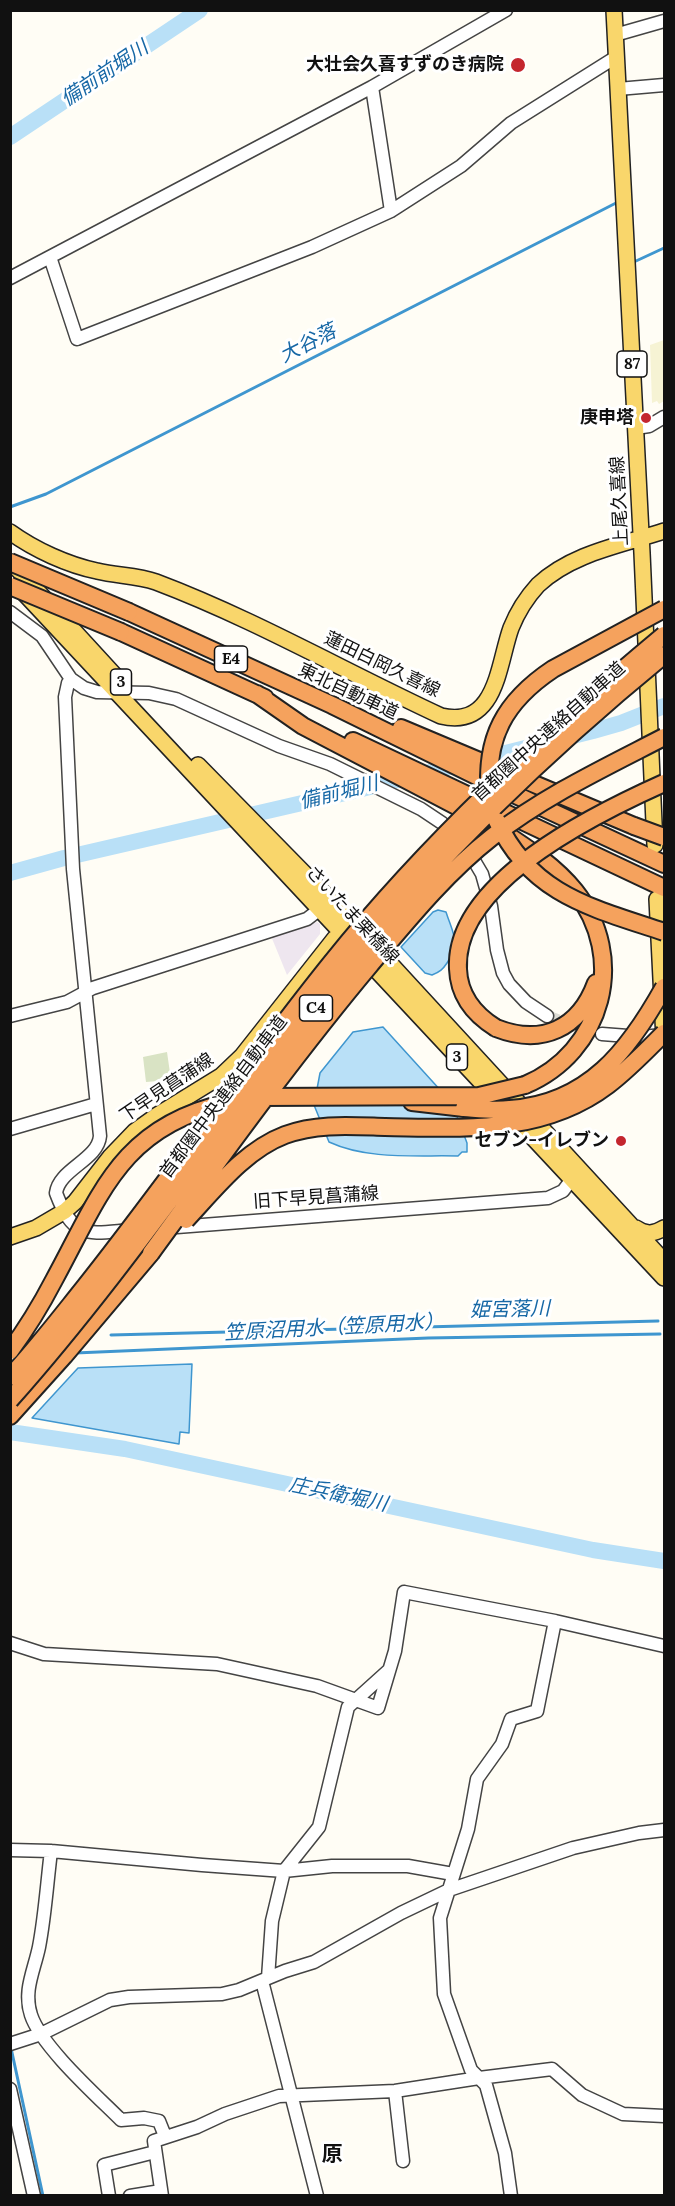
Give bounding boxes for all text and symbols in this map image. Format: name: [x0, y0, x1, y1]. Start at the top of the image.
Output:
water label: 備前前堀川: [57, 36, 153, 112]
place label: 大壮会久喜すずのき病院: [306, 54, 504, 76]
marker: 大壮会久喜すずのき病院: [509, 56, 527, 74]
water label: 大谷落: [276, 320, 340, 368]
road number: 87: [617, 351, 647, 377]
place label: 庚申塔: [580, 407, 634, 429]
marker: 庚申塔: [639, 411, 653, 425]
street label: 上尾久喜線: [607, 455, 633, 547]
street label: 蓮田白岡久喜線: [321, 628, 443, 702]
road number: E4: [214, 646, 248, 672]
street label: 首都圏中央連絡自動車道: [468, 658, 630, 806]
street label: 東北自動車道: [294, 659, 402, 725]
road number: 3: [110, 669, 132, 695]
water label: 備前堀川: [297, 772, 381, 814]
street label: さいたま栗橋線: [301, 862, 403, 968]
road number: C4: [300, 995, 332, 1021]
street label: 首都圏中央連絡自動車道: [156, 1011, 292, 1183]
road number: 3: [446, 1044, 468, 1070]
street label: 下早見菖蒲線: [116, 1049, 218, 1127]
place label: セブン-イレブン: [475, 1130, 609, 1152]
marker: セブン-イレブン: [614, 1134, 628, 1148]
street label: 旧下早見菖蒲線: [252, 1183, 380, 1213]
water label: 姫宮落川: [470, 1297, 550, 1323]
water label: 笠原沼用水（笠原用水）: [224, 1310, 444, 1346]
water label: 庄兵衛堀川: [287, 1473, 389, 1517]
district label: 原: [322, 2142, 342, 2168]

